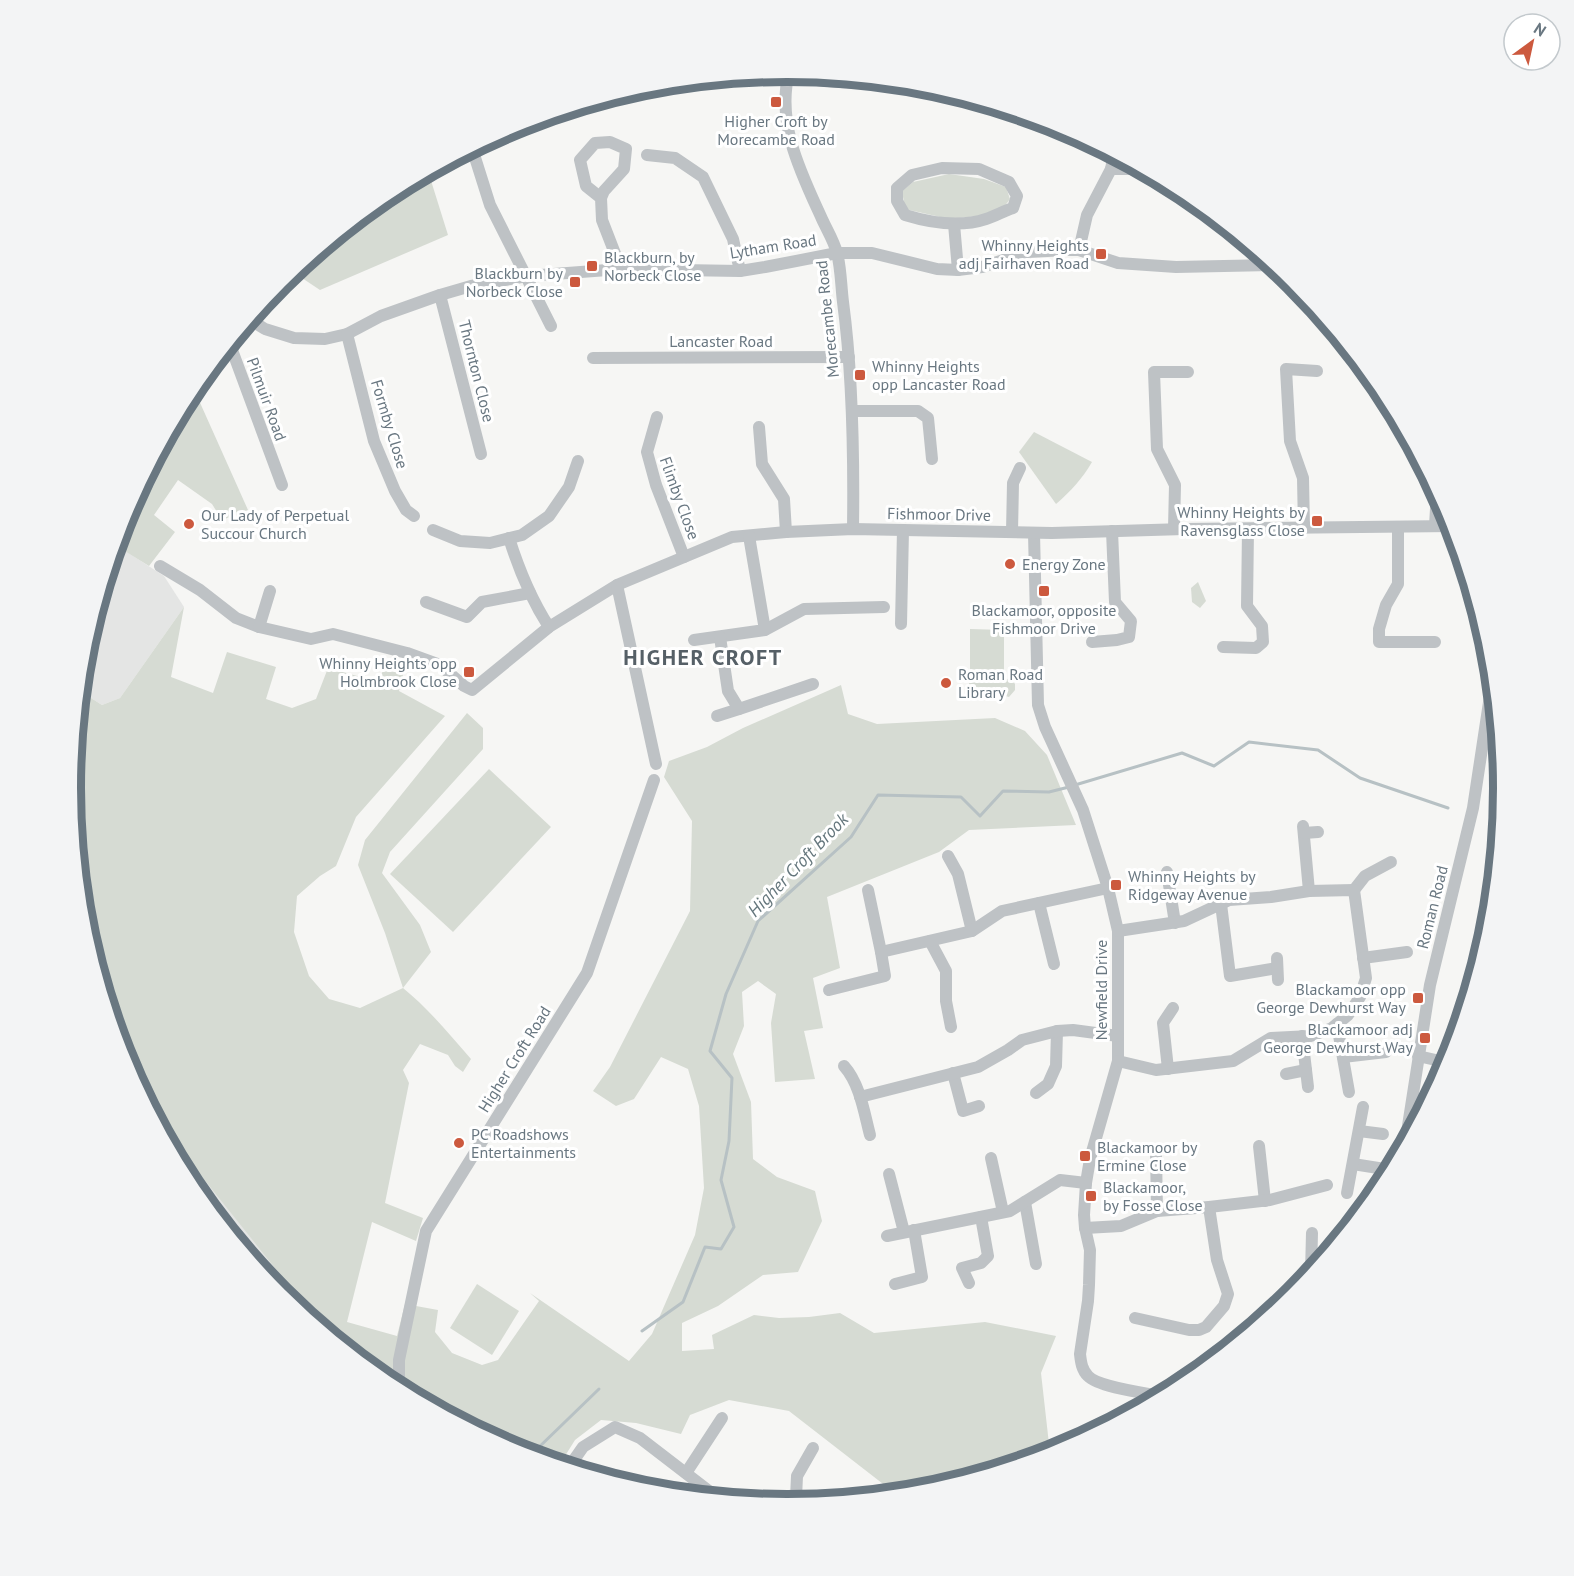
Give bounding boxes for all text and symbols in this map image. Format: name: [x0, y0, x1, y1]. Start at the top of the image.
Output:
north arrow: [1502, 12, 1562, 72]
text: N: [1530, 18, 1550, 41]
marker: Higher Croft by Morecambe Road: [769, 95, 783, 109]
place label: Higher Croft by Morecambe Road: [717, 111, 835, 149]
street label: Lytham Road: [728, 229, 818, 263]
place label: Whinny Heights adj Fairhaven Road: [959, 235, 1089, 273]
place label: Blackburn, by Norbeck Close: [604, 247, 701, 285]
marker: Whinny Heights adj Fairhaven Road: [1094, 247, 1108, 261]
marker: Blackburn, by Norbeck Close: [585, 259, 599, 273]
street label: Morecambe Road: [811, 259, 843, 379]
place label: Blackburn by Norbeck Close: [466, 263, 564, 301]
marker: Blackburn by Norbeck Close: [568, 275, 582, 289]
street label: Thornton Close: [455, 318, 499, 424]
street label: Lancaster Road: [669, 331, 773, 351]
street label: Pilmuir Road: [243, 355, 291, 443]
place label: Whinny Heights opp Lancaster Road: [872, 356, 1006, 394]
marker: Whinny Heights opp Lancaster Road: [853, 368, 867, 382]
street label: Formby Close: [367, 377, 413, 471]
street label: Flimby Close: [656, 454, 704, 542]
place label: Whinny Heights by Ravensglass Close: [1177, 502, 1306, 540]
street label: Fishmoor Drive: [887, 503, 991, 525]
place label: Our Lady of Perpetual Succour Church: [201, 505, 349, 543]
marker: Whinny Heights by Ravensglass Close: [1310, 514, 1324, 528]
marker: Our Lady of Perpetual Succour Church: [182, 517, 196, 531]
place label: Energy Zone: [1022, 554, 1106, 574]
marker: Energy Zone: [1003, 557, 1017, 571]
marker: Blackamoor, opposite Fishmoor Drive: [1037, 584, 1051, 598]
place label: Blackamoor, opposite Fishmoor Drive: [972, 600, 1116, 638]
district label: HIGHER CROFT: [623, 643, 783, 671]
place label: Whinny Heights opp Holmbrook Close: [319, 653, 457, 691]
place label: Roman Road Library: [958, 664, 1043, 702]
marker: Whinny Heights opp Holmbrook Close: [462, 665, 476, 679]
marker: Roman Road Library: [939, 676, 953, 690]
water label: Higher Croft Brook: [742, 807, 854, 921]
street label: Roman Road: [1412, 863, 1452, 951]
place label: Whinny Heights by Ridgeway Avenue: [1128, 866, 1256, 904]
marker: Whinny Heights by Ridgeway Avenue: [1109, 878, 1123, 892]
street label: Newfield Drive: [1091, 940, 1111, 1040]
place label: Blackamoor opp George Dewhurst Way: [1256, 979, 1407, 1017]
marker: Blackamoor opp George Dewhurst Way: [1411, 991, 1425, 1005]
street label: Higher Croft Road: [473, 1002, 555, 1116]
place label: Blackamoor adj George Dewhurst Way: [1263, 1019, 1414, 1057]
marker: Blackamoor adj George Dewhurst Way: [1418, 1031, 1432, 1045]
place label: PC Roadshows Entertainments: [471, 1124, 576, 1162]
marker: PC Roadshows Entertainments: [452, 1136, 466, 1150]
place label: Blackamoor by Ermine Close: [1097, 1137, 1198, 1175]
marker: Blackamoor by Ermine Close: [1078, 1149, 1092, 1163]
place label: Blackamoor, by Fosse Close: [1103, 1177, 1203, 1215]
marker: Blackamoor, by Fosse Close: [1084, 1189, 1098, 1203]

